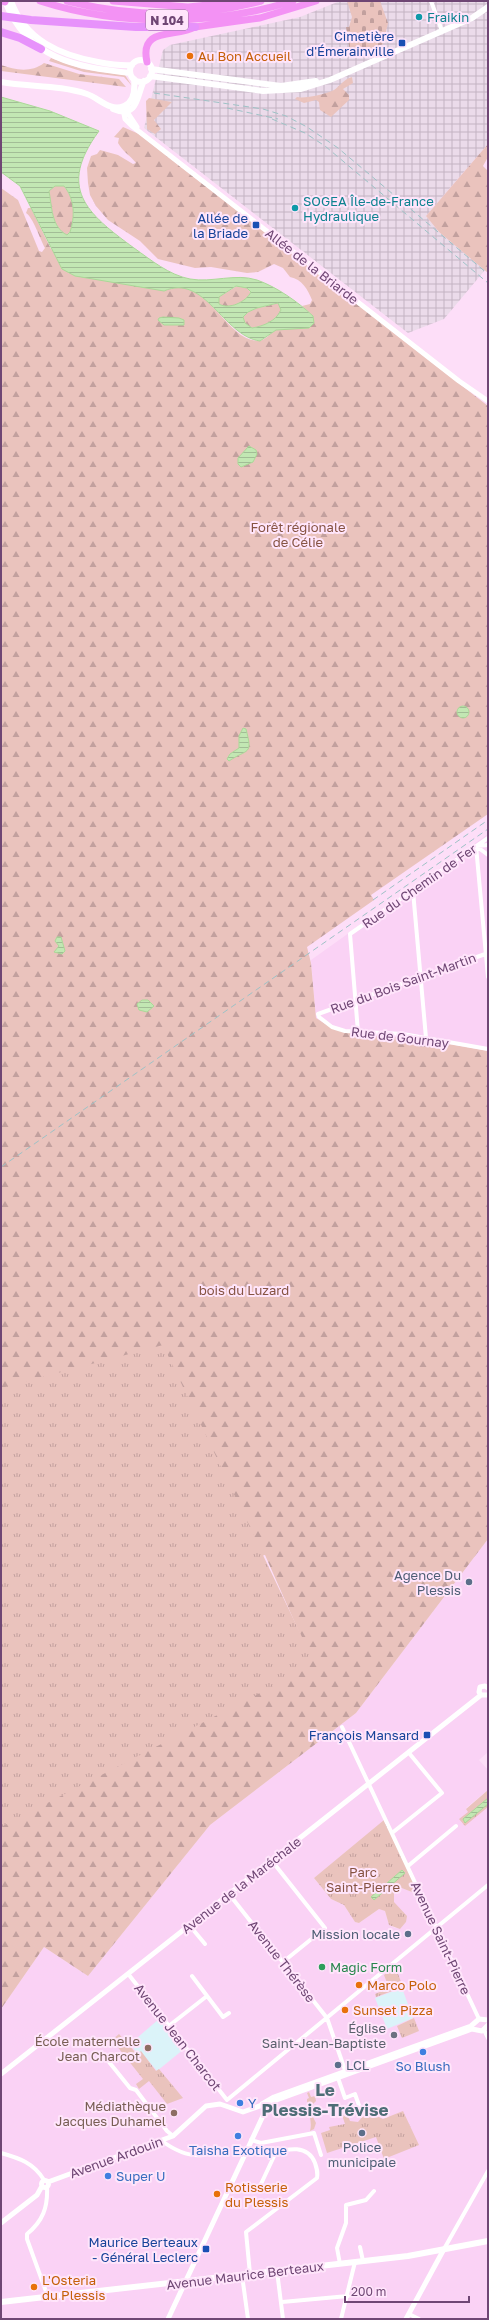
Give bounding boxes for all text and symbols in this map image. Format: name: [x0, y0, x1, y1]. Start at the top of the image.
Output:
place label: Fraikin: [427, 9, 469, 25]
road number: N 104: [146, 10, 188, 30]
marker: Fraikin: [414, 12, 424, 22]
place label: Cimetière d'Émerainville: [306, 28, 394, 59]
marker: Cimetière d'Émerainville: [397, 38, 407, 48]
place label: Au Bon Accueil: [198, 48, 291, 64]
marker: Au Bon Accueil: [185, 51, 195, 61]
place label: SOGEA Île-de-France Hydraulique: [303, 193, 434, 224]
marker: SOGEA Île-de-France Hydraulique: [290, 203, 300, 213]
place label: Allée de la Briade: [193, 210, 248, 241]
marker: Allée de la Briade: [251, 220, 261, 230]
street label: Allée de la Briarde: [262, 225, 362, 307]
park label: Forêt régionale de Célie: [250, 519, 346, 550]
street label: Rue du Chemin de Fer: [359, 840, 479, 932]
street label: Rue du Bois Saint-Martin: [328, 949, 478, 1017]
street label: Rue de Gournay: [350, 1023, 450, 1051]
park label: bois du Luzard: [199, 1282, 289, 1298]
place label: Agence Du Plessis: [394, 1567, 461, 1598]
marker: Agence Du Plessis: [464, 1577, 474, 1587]
place label: François Mansard: [309, 1727, 419, 1743]
marker: François Mansard: [422, 1730, 432, 1740]
street label: Avenue de la Maréchale: [178, 1833, 304, 1937]
park label: Parc Saint-Pierre: [326, 1864, 400, 1895]
street label: Avenue Saint-Pierre: [408, 1879, 474, 1997]
street label: Avenue Thérèse: [245, 1917, 319, 2005]
place label: Mission locale: [311, 1926, 400, 1942]
marker: Mission locale: [403, 1929, 413, 1939]
place label: Magic Form: [330, 1959, 402, 1975]
marker: Magic Form: [317, 1962, 327, 1972]
place label: Marco Polo: [367, 1977, 437, 1993]
street label: Avenue Jean Charcot: [131, 1980, 225, 2094]
marker: Marco Polo: [354, 1980, 364, 1990]
place label: Sunset Pizza: [353, 2002, 433, 2018]
marker: Sunset Pizza: [340, 2005, 350, 2015]
place label: Église Saint-Jean-Baptiste: [262, 2020, 386, 2051]
marker: Église Saint-Jean-Baptiste: [389, 2030, 399, 2040]
place label: École maternelle Jean Charcot: [35, 2033, 140, 2064]
marker: École maternelle Jean Charcot: [143, 2043, 153, 2053]
marker: So Blush: [418, 2047, 428, 2057]
place label: LCL: [346, 2057, 370, 2073]
place label: So Blush: [396, 2058, 451, 2074]
marker: LCL: [333, 2060, 343, 2070]
district label: Le Plessis-Trévise: [261, 2079, 389, 2120]
place label: Y: [248, 2095, 257, 2111]
place label: Médiathèque Jacques Duhamel: [55, 2098, 166, 2129]
marker: Y: [235, 2098, 245, 2108]
marker: Médiathèque Jacques Duhamel: [169, 2108, 179, 2118]
marker: Police municipale: [357, 2128, 367, 2138]
marker: Taisha Exotique: [233, 2131, 243, 2141]
street label: Avenue Ardouin: [67, 2133, 165, 2181]
place label: Police municipale: [328, 2139, 396, 2170]
place label: Taisha Exotique: [189, 2142, 287, 2158]
place label: Super U: [116, 2168, 166, 2184]
marker: Super U: [103, 2171, 113, 2181]
place label: Rotisserie du Plessis: [225, 2179, 288, 2210]
marker: Rotisserie du Plessis: [212, 2189, 222, 2199]
place label: Maurice Berteaux - Général Leclerc: [89, 2234, 198, 2265]
marker: Maurice Berteaux - Général Leclerc: [201, 2244, 211, 2254]
street label: Avenue Maurice Berteaux: [165, 2257, 325, 2293]
place label: L'Osteria du Plessis: [42, 2272, 105, 2303]
scale bar: [345, 2278, 469, 2304]
marker: L'Osteria du Plessis: [29, 2282, 39, 2292]
text: 200 m: [351, 2284, 386, 2299]

